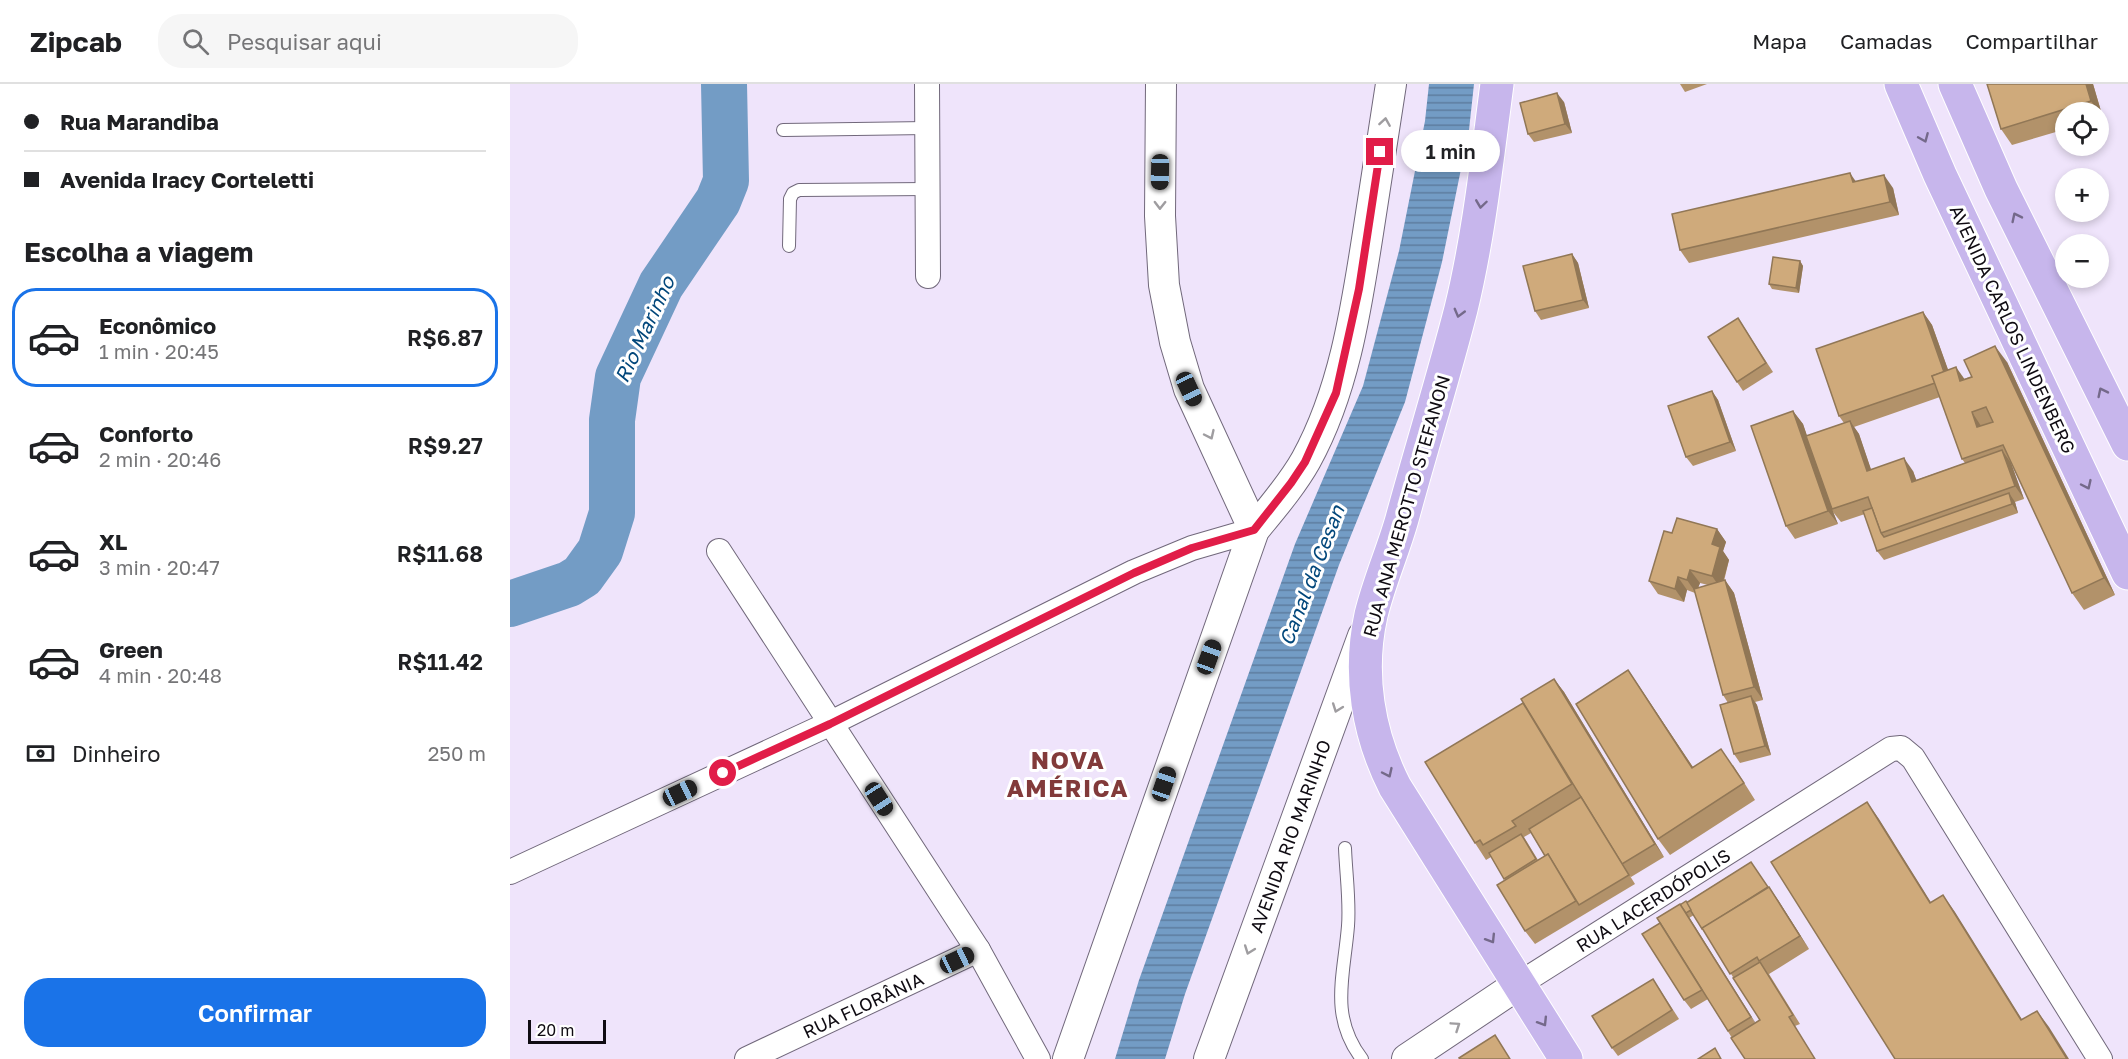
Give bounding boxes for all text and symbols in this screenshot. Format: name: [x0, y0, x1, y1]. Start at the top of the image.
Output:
search box: [158, 14, 578, 68]
text: Zipcab: [30, 25, 122, 58]
icon: search: [179, 25, 212, 58]
text: Pesquisar aqui: [227, 28, 382, 55]
text: Mapa: [1752, 28, 1807, 54]
text: Camadas: [1840, 28, 1932, 54]
text: Compartilhar: [1965, 28, 2098, 54]
map controls: [2055, 102, 2109, 288]
button: locate: [2055, 102, 2109, 156]
text: Rua Marandiba: [60, 108, 219, 135]
one-way arrow: [1378, 117, 1391, 127]
callout: 1 min: [1401, 131, 1500, 173]
one-way arrow: [1917, 131, 1929, 142]
route end: [1366, 138, 1393, 165]
text: 1 min: [1425, 139, 1476, 163]
car: [1151, 154, 1169, 190]
text: Avenida Iracy Corteletti: [60, 166, 314, 193]
button: +: [2055, 168, 2109, 222]
one-way arrow: [1475, 200, 1487, 209]
one-way arrow: [1154, 201, 1166, 210]
street label: AVENIDA CARLOS LINDENBERG: [1946, 201, 2080, 457]
one-way arrow: [2011, 212, 2023, 223]
button: −: [2055, 234, 2109, 288]
text: Escolha a viagem: [24, 236, 253, 268]
water label: Rio Marinho: [609, 271, 679, 386]
one-way arrow: [1454, 308, 1467, 318]
icon: car: [27, 311, 81, 365]
text: Econômico: [99, 312, 216, 339]
text: R$6.87: [407, 324, 483, 351]
text: 1 min · 20:45: [99, 339, 219, 363]
car: [1173, 369, 1205, 409]
street label: RUA ANA MEROTTO STEFANON: [1358, 372, 1454, 640]
one-way arrow: [2098, 387, 2109, 398]
icon: car: [27, 419, 81, 473]
text: Conforto: [99, 420, 193, 447]
one-way arrow: [1202, 428, 1214, 439]
text: R$9.27: [408, 432, 483, 459]
text: 2 min · 20:46: [99, 447, 221, 471]
one-way arrow: [2079, 479, 2091, 490]
water label: Canal da Cesan: [1273, 501, 1349, 648]
icon: car: [27, 527, 81, 581]
text: XL: [99, 528, 127, 555]
text: R$11.68: [397, 540, 483, 567]
text: 3 min · 20:47: [99, 555, 220, 579]
icon: car: [27, 635, 81, 689]
text: Green: [99, 636, 163, 663]
car: [1194, 637, 1224, 677]
text: R$11.42: [397, 648, 483, 675]
text: 4 min · 20:48: [99, 663, 222, 687]
one-way arrow: [1332, 701, 1344, 712]
icon: cash: [24, 737, 57, 770]
street label: AVENIDA RIO MARINHO: [1245, 737, 1335, 935]
text: Dinheiro: [72, 740, 161, 767]
text: 250 m: [428, 741, 486, 765]
district label: NOVA AMÉRICA: [1007, 745, 1129, 802]
route start: [709, 759, 736, 786]
car: [1150, 764, 1178, 804]
one-way arrow: [1381, 766, 1393, 777]
car: [660, 777, 700, 809]
car: [862, 779, 896, 819]
street label: RUA LACERDÓPOLIS: [1572, 844, 1734, 956]
one-way arrow: [1483, 933, 1495, 943]
car: [937, 944, 977, 976]
one-way arrow: [1243, 944, 1256, 955]
street label: RUA FLORÂNIA: [799, 967, 927, 1043]
button: Confirmar: [24, 978, 486, 1047]
one-way arrow: [1535, 1015, 1546, 1026]
scale bar: [528, 1017, 606, 1044]
text: 20 m: [537, 1020, 574, 1040]
one-way arrow: [1450, 1022, 1460, 1034]

